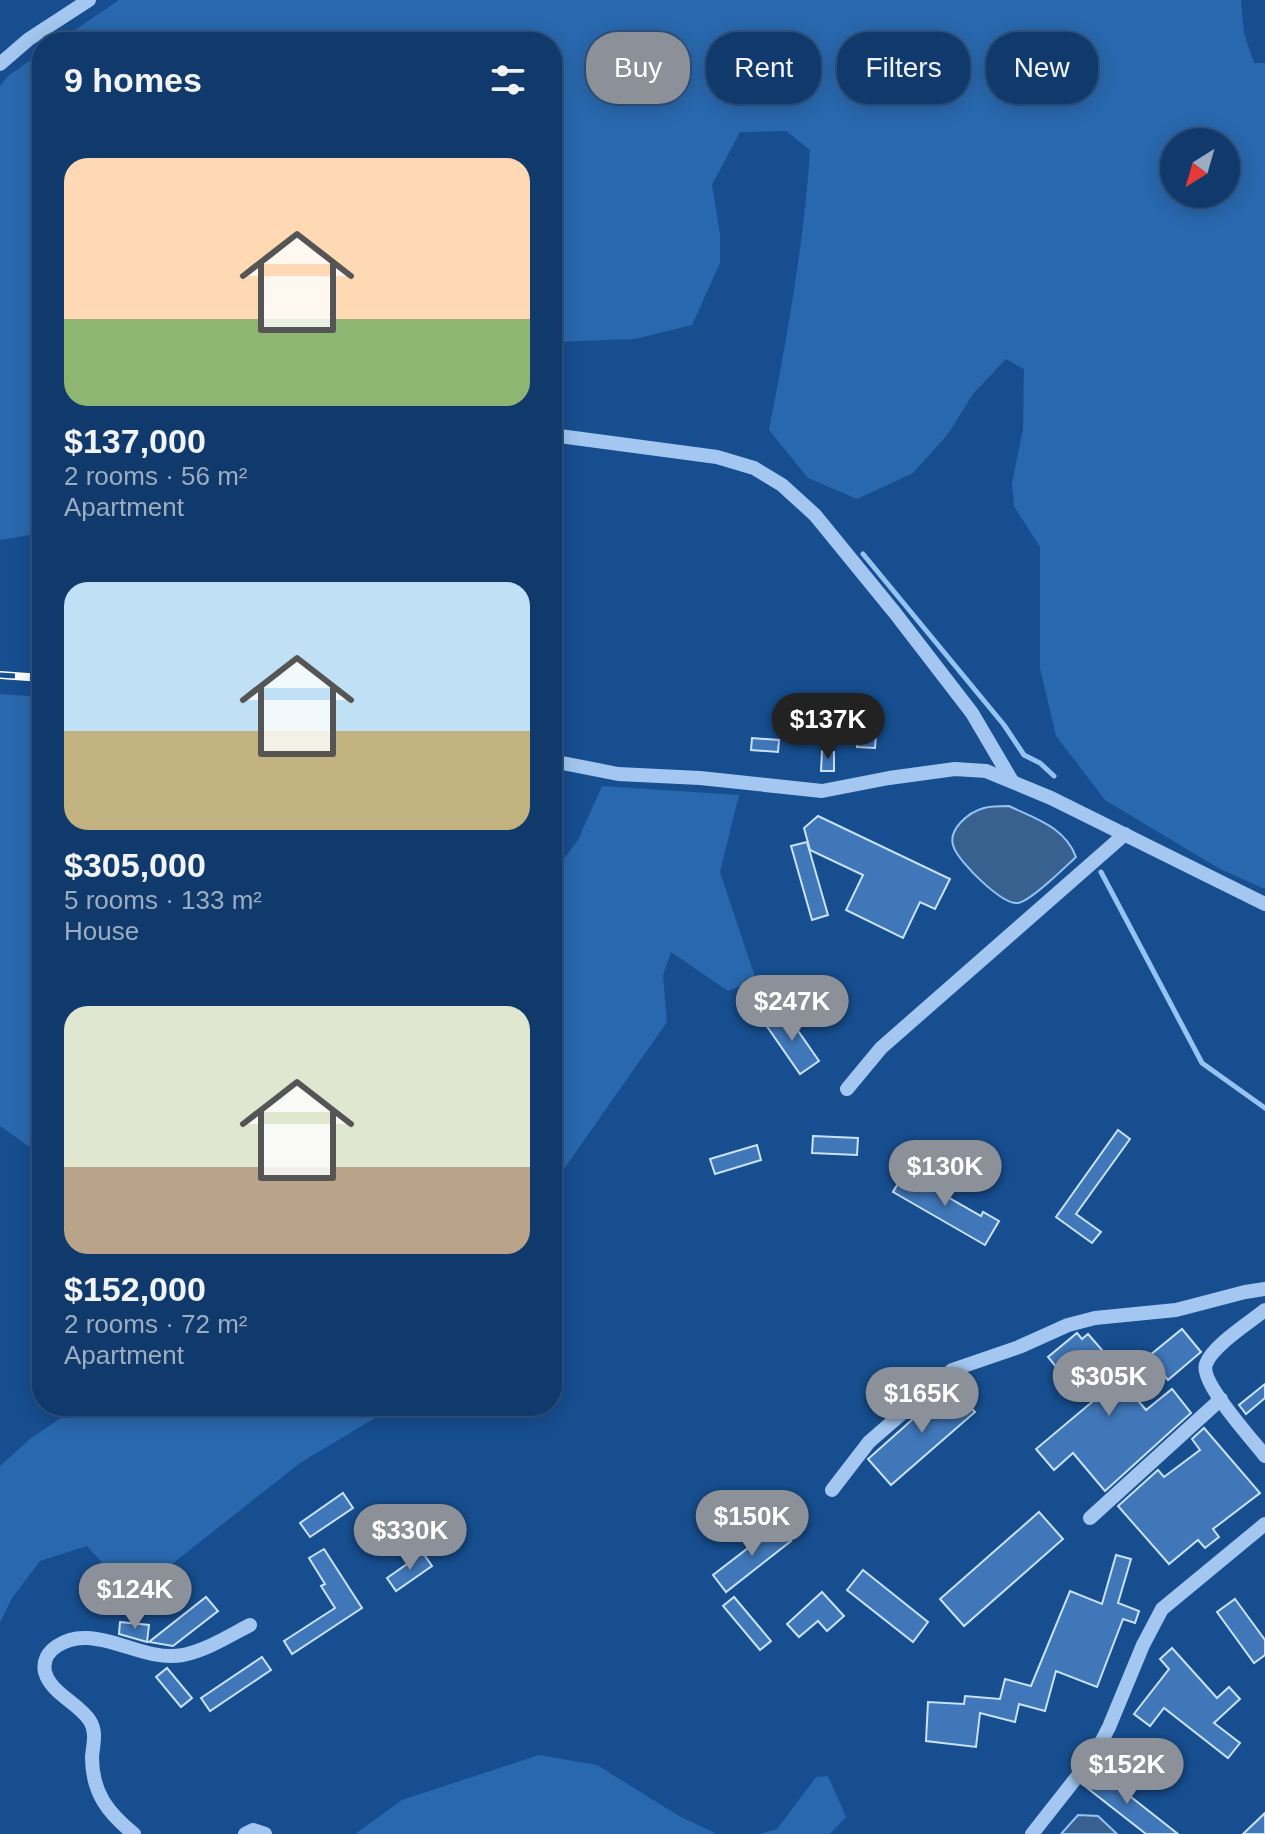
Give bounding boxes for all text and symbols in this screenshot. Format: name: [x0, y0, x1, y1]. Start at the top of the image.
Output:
chip: Buy: [586, 32, 690, 104]
chip: Rent: [706, 32, 821, 104]
chip: Filters: [837, 32, 970, 104]
chip: New: [986, 32, 1098, 104]
icon: filters: [486, 58, 530, 102]
text: 9 homes: [64, 61, 202, 99]
north arrow: [1160, 128, 1240, 208]
map controls: [1160, 128, 1240, 208]
icon: home: [225, 210, 369, 354]
text: $137,000: [64, 422, 206, 460]
text: 2 rooms · 56 m²: [64, 461, 248, 491]
text: Apartment: [64, 492, 184, 522]
icon: home: [225, 634, 369, 778]
pin: $137K: [772, 693, 884, 761]
text: $137K: [790, 704, 866, 734]
text: $305,000: [64, 846, 206, 884]
text: 5 rooms · 133 m²: [64, 885, 262, 915]
text: House: [64, 916, 139, 946]
pin: $247K: [736, 975, 848, 1043]
text: $247K: [754, 986, 830, 1016]
icon: home: [225, 1058, 369, 1202]
pin: $130K: [889, 1140, 1001, 1208]
text: $130K: [907, 1151, 983, 1181]
text: $152,000: [64, 1270, 206, 1308]
text: 2 rooms · 72 m²: [64, 1309, 248, 1339]
text: Apartment: [64, 1340, 184, 1370]
pin: $305K: [1053, 1350, 1165, 1418]
text: $305K: [1071, 1361, 1147, 1391]
pin: $165K: [866, 1367, 978, 1435]
text: $165K: [884, 1378, 960, 1408]
pin: $150K: [696, 1490, 808, 1558]
text: $150K: [714, 1501, 790, 1531]
pin: $330K: [354, 1504, 466, 1572]
text: $330K: [372, 1515, 448, 1545]
pin: $124K: [79, 1563, 191, 1631]
text: $124K: [97, 1574, 173, 1604]
pin: $152K: [1071, 1738, 1183, 1806]
text: $152K: [1089, 1749, 1165, 1779]

